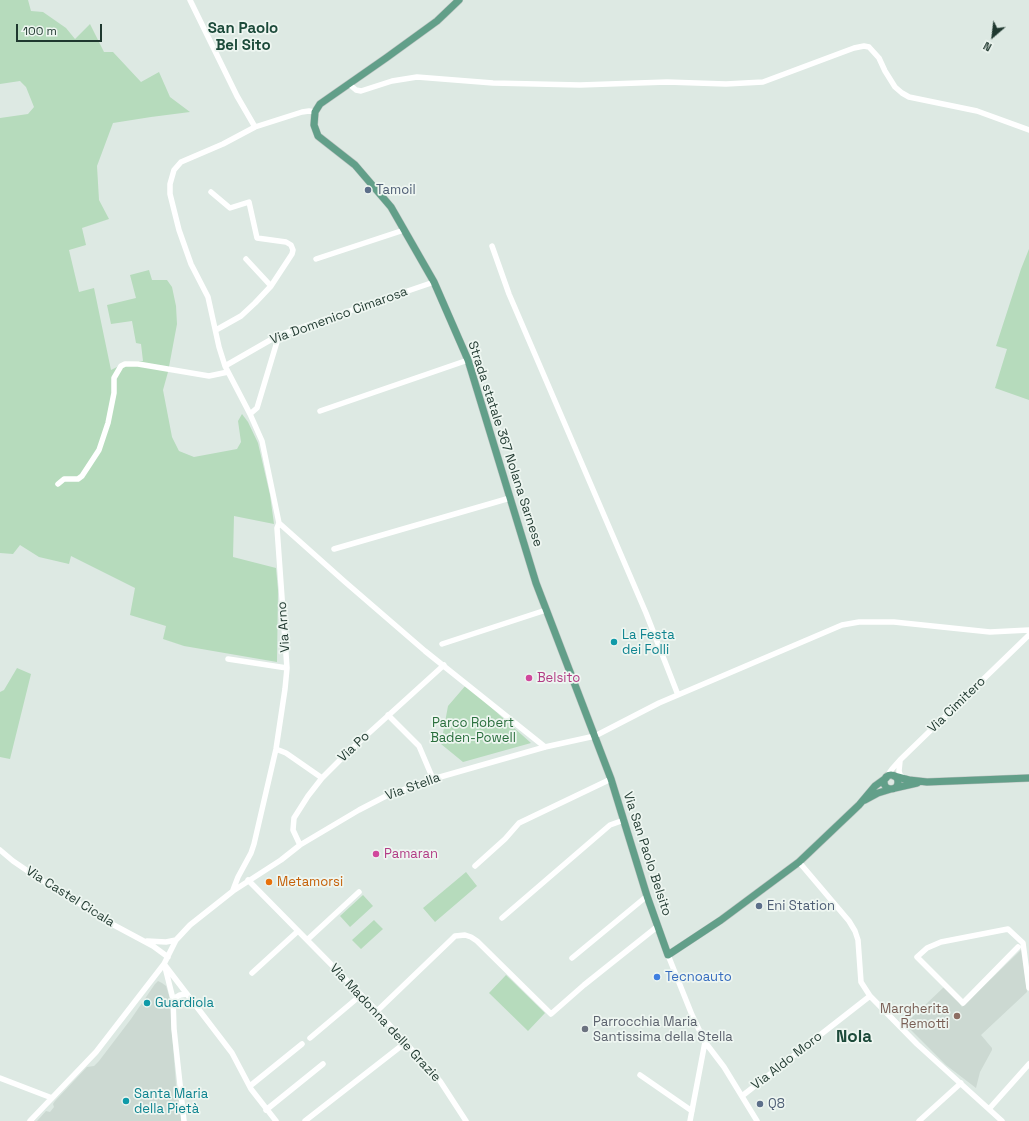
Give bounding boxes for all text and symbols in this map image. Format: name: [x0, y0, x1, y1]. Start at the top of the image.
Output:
scale bar: [18, 16, 104, 42]
north arrow: [973, 16, 1013, 56]
district label: San Paolo Bel Sito: [208, 20, 278, 55]
text: 100 m: [23, 23, 57, 39]
text: N: [981, 39, 994, 55]
place label: Tamoil: [376, 182, 416, 198]
marker: Tamoil: [363, 185, 373, 195]
street label: Via Domenico Cimarosa: [268, 284, 410, 348]
street label: Strada statale 367 Nolana Sarnese: [464, 339, 546, 549]
street label: Via Arno: [274, 601, 294, 653]
place label: La Festa dei Folli: [622, 627, 675, 658]
marker: La Festa dei Folli: [609, 637, 619, 647]
place label: Belsito: [537, 670, 580, 686]
marker: Belsito: [524, 673, 534, 683]
street label: Via Cimitero: [925, 674, 989, 736]
park label: Parco Robert Baden-Powell: [430, 715, 516, 746]
street label: Via Po: [335, 728, 373, 766]
street label: Via Stella: [383, 770, 443, 804]
street label: Via San Paolo Belsito: [620, 790, 674, 918]
place label: Pamaran: [384, 846, 438, 862]
marker: Pamaran: [371, 849, 381, 859]
street label: Via Castel Cicala: [23, 863, 117, 931]
place label: Metamorsi: [277, 874, 343, 890]
marker: Metamorsi: [264, 877, 274, 887]
place label: Eni Station: [767, 898, 835, 914]
marker: Eni Station: [754, 901, 764, 911]
street label: Via Madonna delle Grazie: [326, 961, 444, 1085]
place label: Tecnoauto: [665, 969, 732, 985]
marker: Tecnoauto: [652, 972, 662, 982]
place label: Guardiola: [155, 995, 214, 1011]
marker: Guardiola: [142, 998, 152, 1008]
place label: Margherita Remotti: [880, 1001, 949, 1032]
marker: Margherita Remotti: [952, 1011, 962, 1021]
place label: Parrocchia Maria Santissima della Stella: [593, 1014, 733, 1045]
marker: Parrocchia Maria Santissima della Stella: [580, 1024, 590, 1034]
district label: Nola: [836, 1027, 872, 1047]
street label: Via Aldo Moro: [749, 1029, 825, 1093]
place label: Santa Maria della Pietà: [134, 1086, 208, 1117]
marker: Santa Maria della Pietà: [121, 1096, 131, 1106]
place label: Q8: [768, 1096, 785, 1112]
marker: Q8: [755, 1099, 765, 1109]

